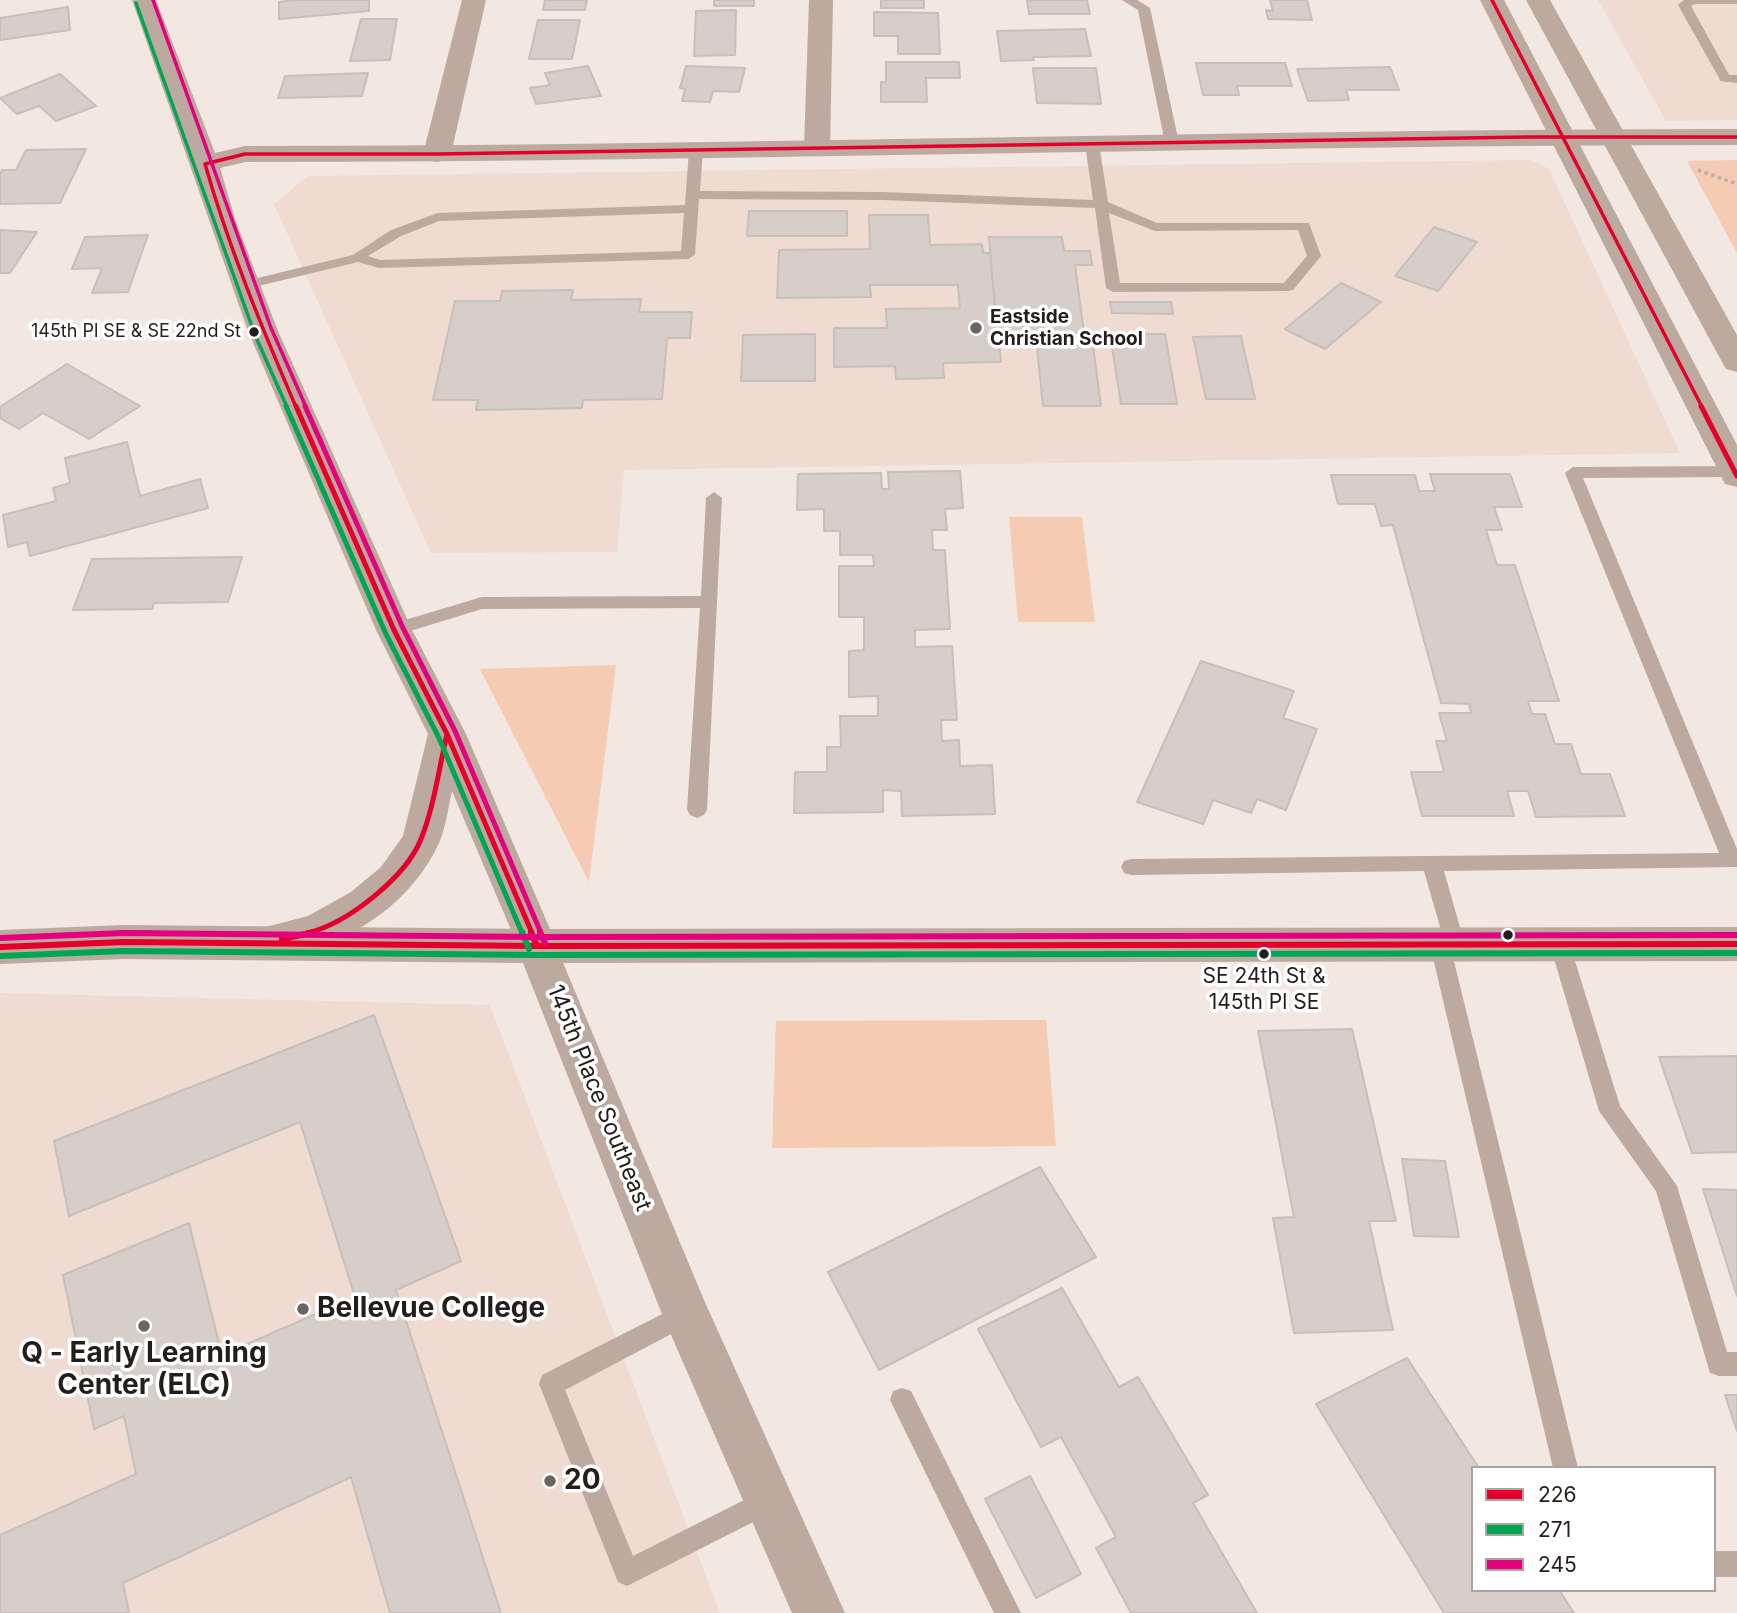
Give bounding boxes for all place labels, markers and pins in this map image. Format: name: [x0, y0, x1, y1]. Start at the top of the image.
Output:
place label: Eastside Christian School: [990, 306, 1143, 350]
marker: Eastside Christian School: [968, 320, 984, 336]
place label: 145th Pl SE & SE 22nd St: [31, 321, 241, 343]
marker: 145th Pl SE & SE 22nd St: [247, 325, 261, 339]
unlabelled marker: [1501, 928, 1515, 942]
marker: SE 24th St & 145th Pl SE: [1257, 947, 1271, 961]
place label: SE 24th St & 145th Pl SE: [1202, 964, 1326, 1014]
place label: Bellevue College: [317, 1292, 545, 1326]
marker: Bellevue College: [295, 1301, 311, 1317]
marker: Q - Early Learning Center (ELC): [136, 1318, 152, 1334]
place label: Q - Early Learning Center (ELC): [21, 1337, 267, 1403]
place label: 20: [564, 1464, 601, 1498]
marker: 20: [542, 1473, 558, 1489]

